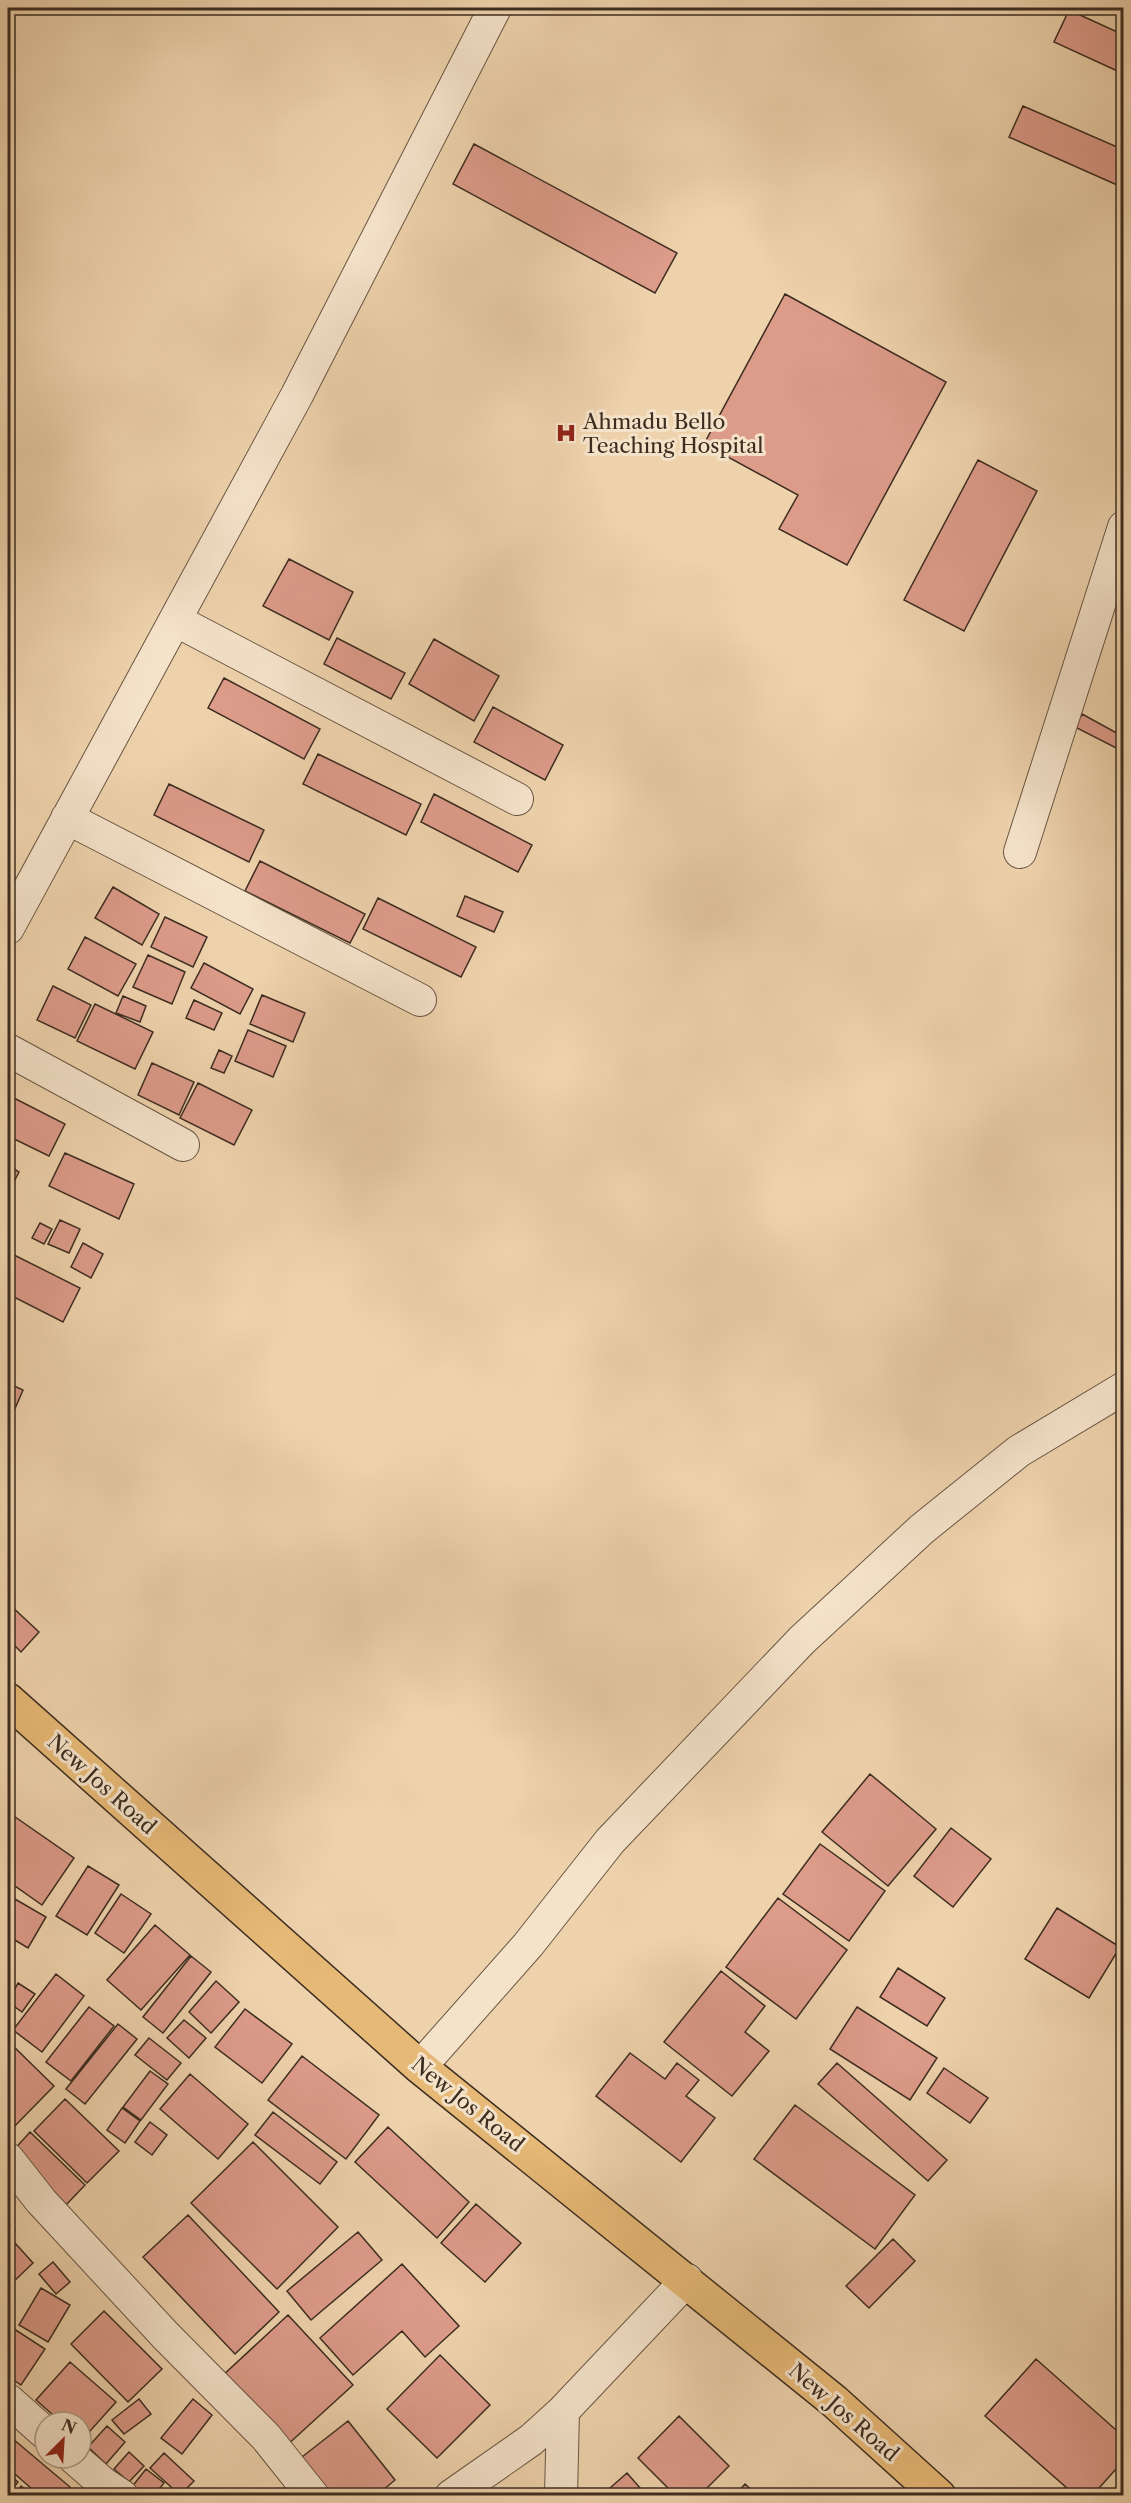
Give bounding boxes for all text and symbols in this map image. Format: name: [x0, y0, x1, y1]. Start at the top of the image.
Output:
place label: Ahmadu Bello Teaching Hospital: [582, 409, 764, 458]
hospital icon: Ahmadu Bello Teaching Hospital: [554, 421, 578, 445]
street label: New Jos Road: [43, 1729, 162, 1839]
street label: New Jos Road: [407, 2051, 529, 2157]
street label: New Jos Road: [784, 2358, 904, 2467]
north arrow: [33, 2410, 93, 2470]
text: N: [59, 2414, 80, 2438]

